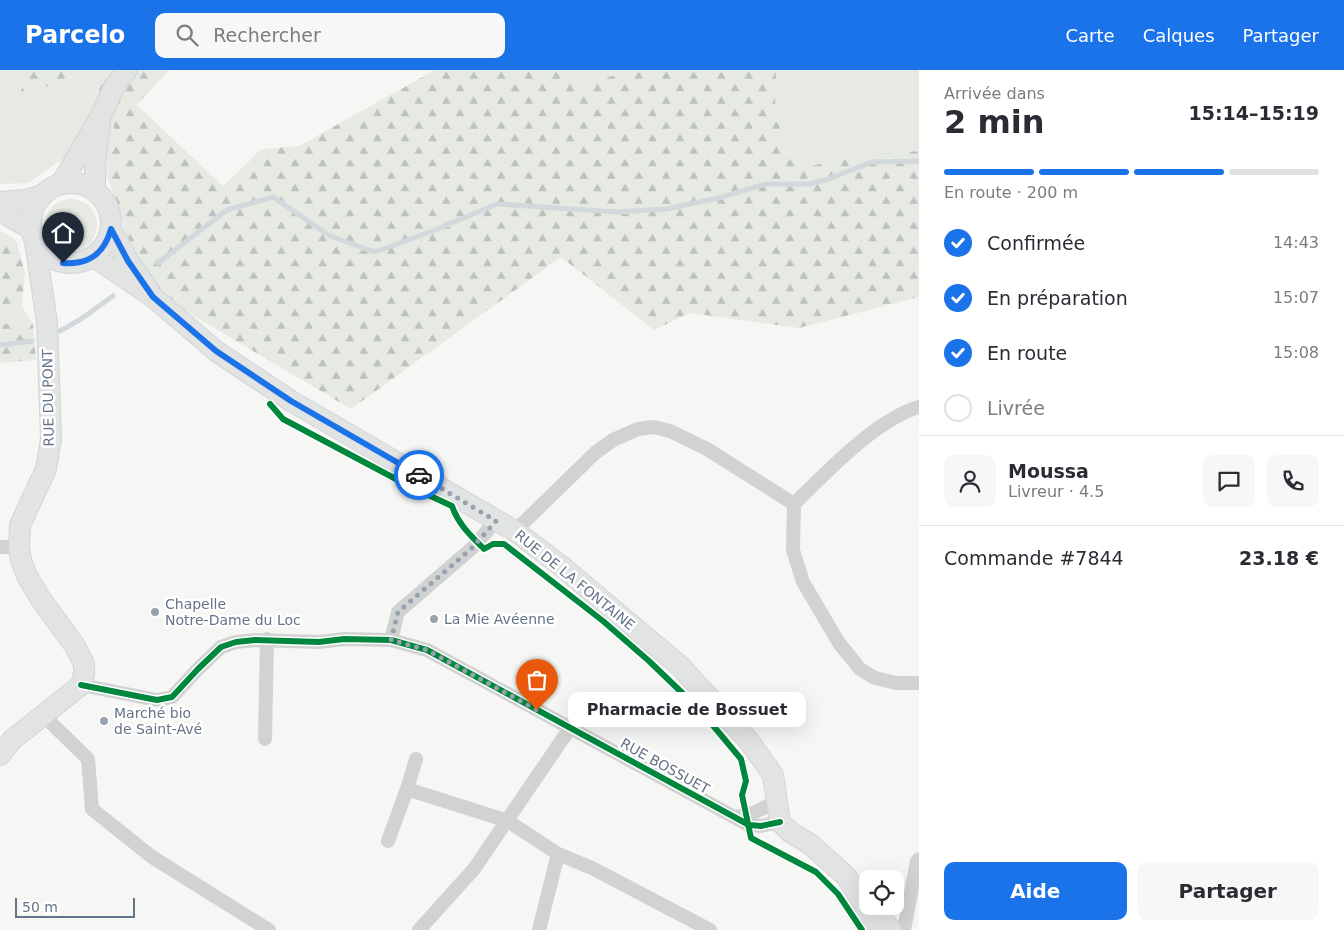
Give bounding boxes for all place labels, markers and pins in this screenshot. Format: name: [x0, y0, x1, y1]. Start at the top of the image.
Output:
pin: [42, 212, 84, 263]
place label: Chapelle Notre-Dame du Loc: [165, 596, 301, 628]
marker: Chapelle Notre-Dame du Loc: [149, 606, 161, 618]
place label: La Mie Avéenne: [444, 611, 555, 627]
marker: La Mie Avéenne: [428, 613, 440, 625]
pin: [516, 659, 558, 710]
callout: Pharmacie de Bossuet: [567, 692, 804, 728]
place label: Marché bio de Saint-Avé: [114, 705, 202, 737]
marker: Marché bio de Saint-Avé: [98, 715, 110, 727]

